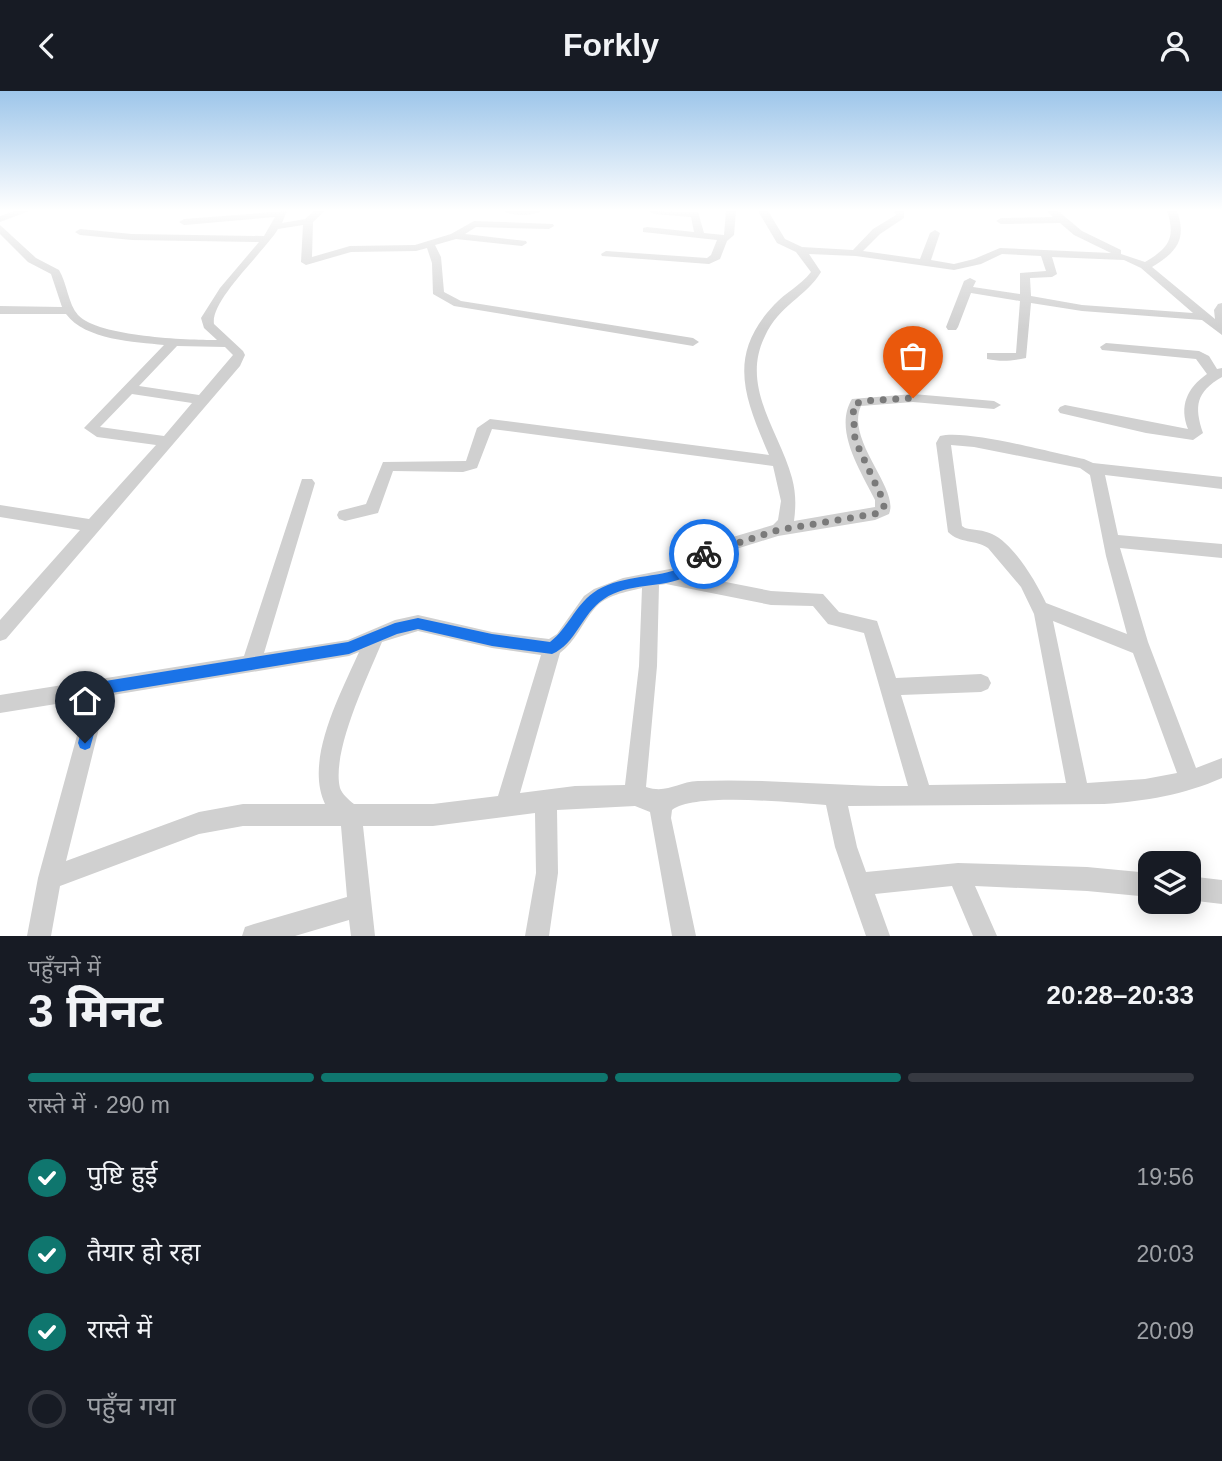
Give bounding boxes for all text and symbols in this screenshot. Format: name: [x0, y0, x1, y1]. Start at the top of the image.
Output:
icon: back: [28, 27, 66, 65]
text: Forkly: [563, 27, 659, 63]
icon: person: [1156, 27, 1194, 65]
pin: [883, 326, 943, 398]
icon: bag: [894, 337, 932, 375]
courier: [669, 519, 739, 589]
icon: bike: [685, 535, 723, 573]
pin: [55, 671, 115, 743]
icon: home: [66, 682, 104, 720]
map controls: [1138, 851, 1201, 914]
button: layers: [1138, 851, 1201, 914]
text: पहुँचने में: [28, 955, 101, 981]
text: 20:28–20:33: [1047, 980, 1194, 1010]
text: 3 मिनट: [28, 985, 163, 1037]
text: रास्ते में · 290 m: [28, 1092, 170, 1118]
icon: check: [28, 1159, 66, 1197]
text: पुष्टि हुई: [87, 1160, 157, 1190]
text: 19:56: [1136, 1164, 1194, 1190]
icon: check: [28, 1236, 66, 1274]
text: तैयार हो रहा: [87, 1237, 200, 1267]
text: 20:03: [1136, 1241, 1194, 1267]
icon: check: [28, 1313, 66, 1351]
text: रास्ते में: [87, 1314, 152, 1344]
text: 20:09: [1136, 1318, 1194, 1344]
text: पहुँच गया: [87, 1391, 176, 1421]

